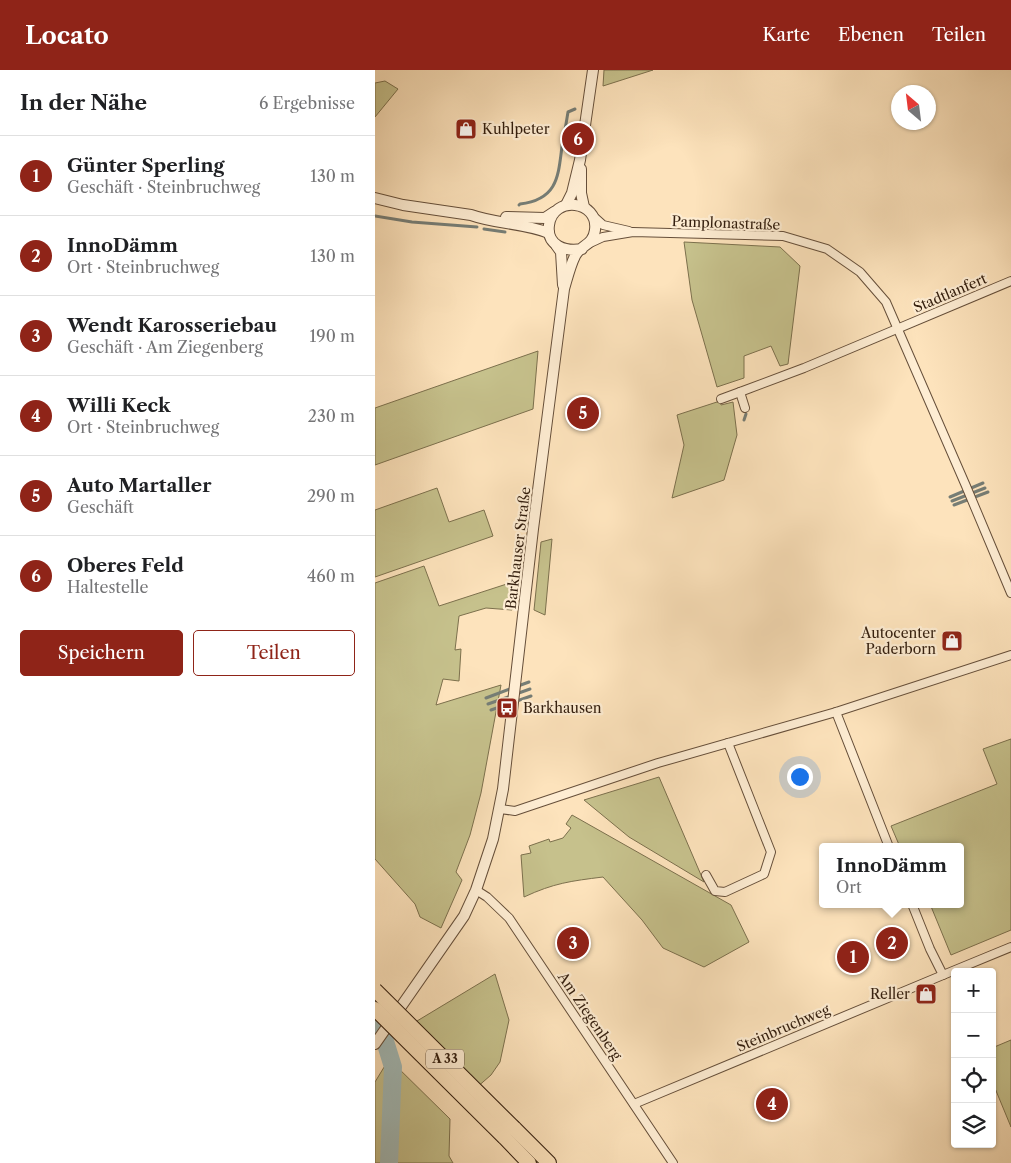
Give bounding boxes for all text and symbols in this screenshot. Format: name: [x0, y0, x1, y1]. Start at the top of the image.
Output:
text: Locato: [25, 21, 109, 50]
text: Karte: [762, 24, 810, 46]
text: Ebenen: [838, 24, 904, 46]
text: Teilen: [932, 24, 986, 46]
north arrow: [891, 85, 936, 130]
text: In der Nähe: [20, 90, 147, 115]
text: 6 Ergebnisse: [259, 93, 355, 113]
shop icon: Kuhlpeter: [454, 117, 478, 141]
place label: Kuhlpeter: [482, 120, 550, 138]
pin: 6: [562, 120, 594, 158]
text: Günter Sperling: [67, 154, 224, 177]
text: 1: [32, 166, 40, 186]
text: 130 m: [310, 166, 355, 186]
text: Geschäft · Steinbruchweg: [67, 177, 260, 197]
street label: Pamplonastraße: [671, 212, 781, 234]
text: InnoDämm: [67, 234, 178, 257]
text: 2: [31, 246, 41, 266]
text: 130 m: [310, 246, 355, 266]
text: Ort · Steinbruchweg: [67, 257, 219, 277]
street label: Stadtlanfert: [911, 269, 989, 317]
text: Wendt Karosseriebau: [67, 314, 277, 337]
text: 3: [31, 326, 41, 346]
text: 190 m: [310, 326, 355, 346]
text: Geschäft · Am Ziegenberg: [67, 337, 263, 357]
text: Willi Keck: [67, 394, 170, 417]
pin: 5: [567, 394, 599, 432]
text: 4: [31, 406, 41, 426]
text: 230 m: [308, 406, 355, 426]
text: Ort · Steinbruchweg: [67, 417, 219, 437]
text: Auto Martaller: [67, 474, 211, 497]
text: 5: [32, 486, 40, 506]
text: 290 m: [307, 486, 355, 506]
street label: Barkhauser Straße: [502, 486, 534, 610]
text: Geschäft: [67, 497, 134, 517]
text: Oberes Feld: [67, 554, 184, 577]
text: 6: [31, 566, 41, 586]
text: 460 m: [307, 566, 355, 586]
text: Haltestelle: [67, 577, 148, 597]
place label: Autocenter Paderborn: [860, 624, 936, 658]
shop icon: Autocenter Paderborn: [940, 629, 964, 653]
button: Speichern: [20, 630, 183, 676]
button: Teilen: [193, 630, 355, 676]
bus stop icon: Barkhausen: [495, 696, 519, 720]
place label: Barkhausen: [523, 699, 602, 717]
your location: [787, 764, 813, 790]
popup: [819, 843, 964, 908]
text: InnoDämm: [836, 854, 947, 877]
text: Ort: [836, 877, 862, 897]
pin: 3: [557, 924, 589, 962]
pin: 2: [876, 924, 908, 962]
pin: 1: [837, 938, 869, 976]
street label: Am Ziegenberg: [553, 968, 626, 1064]
map controls: [951, 968, 996, 1148]
button: +: [951, 968, 996, 1013]
shop icon: Reller: [914, 982, 938, 1006]
place label: Reller: [870, 985, 910, 1003]
street label: Steinbruchweg: [734, 1000, 833, 1056]
button: −: [951, 1013, 996, 1058]
road number: A 33: [426, 1050, 464, 1069]
button: locate: [951, 1058, 996, 1103]
pin: 4: [756, 1085, 788, 1123]
button: layers: [951, 1103, 996, 1148]

